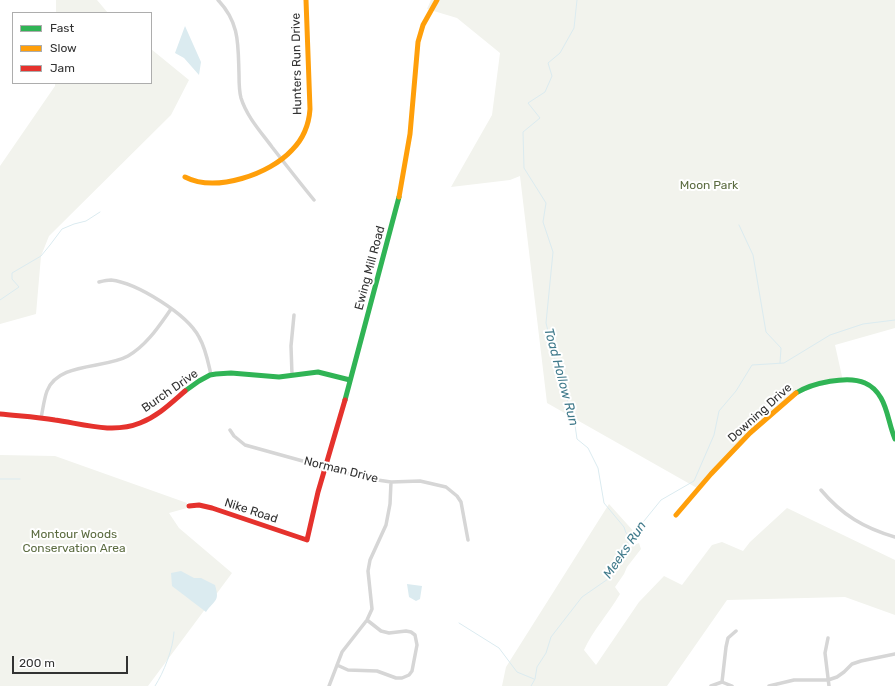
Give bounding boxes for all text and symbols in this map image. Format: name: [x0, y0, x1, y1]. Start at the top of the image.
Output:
legend: [12, 12, 152, 84]
street label: Hunters Run Drive: [289, 13, 305, 115]
text: Fast: [50, 21, 74, 35]
text: Slow: [50, 41, 77, 55]
text: Jam: [50, 61, 75, 75]
park label: Moon Park: [680, 179, 738, 193]
street label: Ewing Mill Road: [352, 224, 388, 312]
water label: Toad Hollow Run: [540, 326, 582, 428]
street label: Burch Drive: [139, 366, 201, 416]
street label: Downing Drive: [725, 381, 795, 445]
street label: Norman Drive: [302, 454, 380, 486]
street label: Nike Road: [223, 496, 279, 526]
water label: Meeks Run: [600, 518, 650, 582]
park label: Montour Woods Conservation Area: [22, 528, 126, 556]
scale bar: [14, 648, 130, 674]
text: 200 m: [19, 656, 55, 670]

